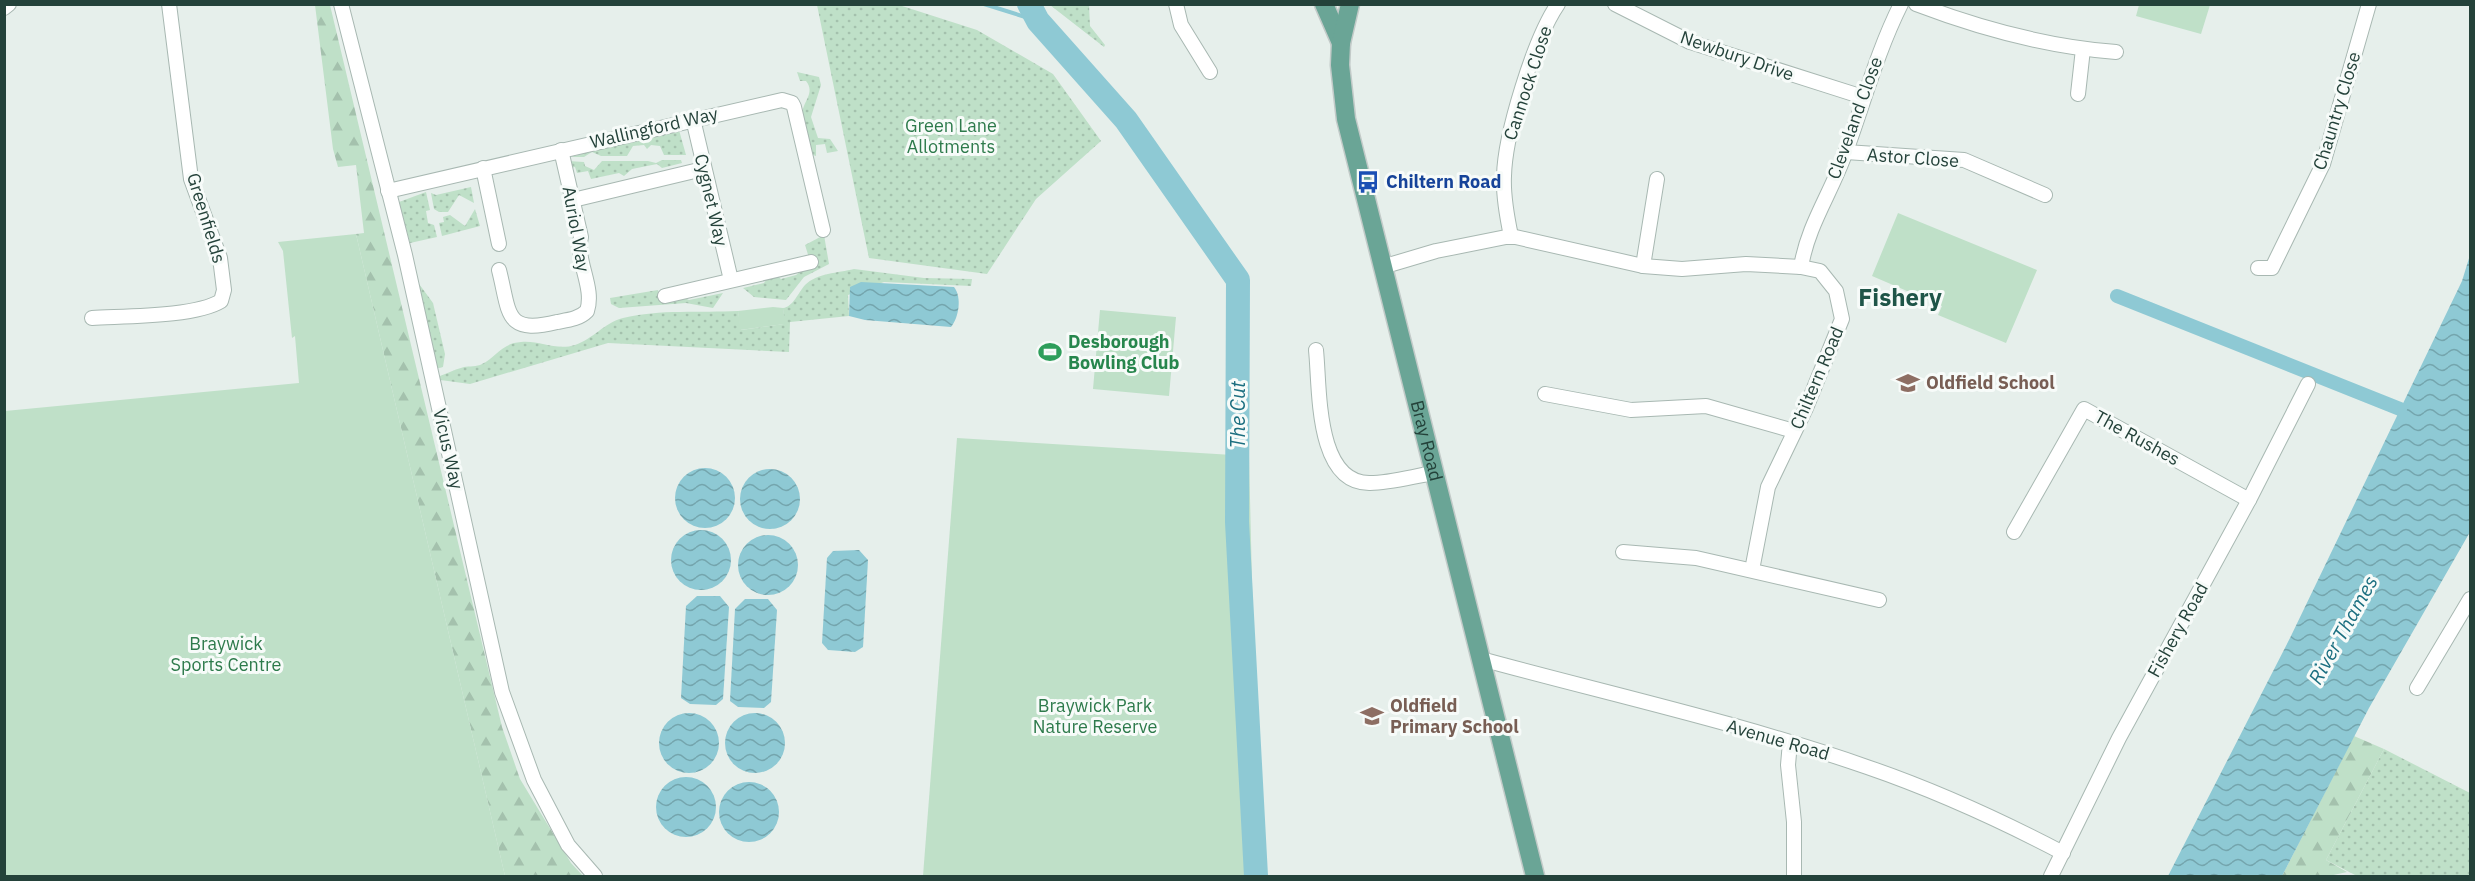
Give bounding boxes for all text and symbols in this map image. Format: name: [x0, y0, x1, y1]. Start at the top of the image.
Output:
street label: Cannock Close: [1498, 23, 1557, 143]
street label: Newbury Drive: [1677, 25, 1797, 86]
street label: Chauntry Close: [2308, 49, 2365, 173]
street label: Cleveland Close: [1822, 53, 1887, 182]
street label: Wallingford Way: [588, 102, 720, 153]
park label: Green Lane Allotments: [905, 114, 997, 158]
street label: Astor Close: [1866, 143, 1960, 172]
street label: Cygnet Way: [690, 151, 733, 248]
bus stop icon: Chiltern Road: [1355, 169, 1381, 195]
street label: Greenfields: [182, 170, 231, 266]
place label: Chiltern Road: [1386, 170, 1501, 193]
street label: Auriol Way: [558, 184, 595, 273]
district label: Fishery: [1858, 281, 1942, 313]
street label: Chiltern Road: [1785, 323, 1848, 433]
place label: Desborough Bowling Club: [1068, 330, 1180, 374]
sports icon: Desborough Bowling Club: [1037, 339, 1063, 365]
school or university icon: Oldfield School: [1895, 370, 1921, 396]
place label: Oldfield School: [1926, 371, 2055, 394]
water label: The Cut: [1224, 381, 1251, 449]
street label: Bray Road: [1406, 398, 1448, 483]
street label: The Rushes: [2091, 405, 2184, 470]
street label: Vicus Way: [428, 406, 469, 491]
water label: River Thames: [2302, 571, 2384, 689]
street label: Fishery Road: [2142, 578, 2213, 681]
park label: Braywick Sports Centre: [171, 632, 282, 676]
park label: Braywick Park Nature Reserve: [1033, 694, 1157, 738]
place label: Oldfield Primary School: [1390, 694, 1519, 738]
school or university icon: Oldfield Primary School: [1359, 703, 1385, 729]
street label: Avenue Road: [1724, 714, 1832, 765]

